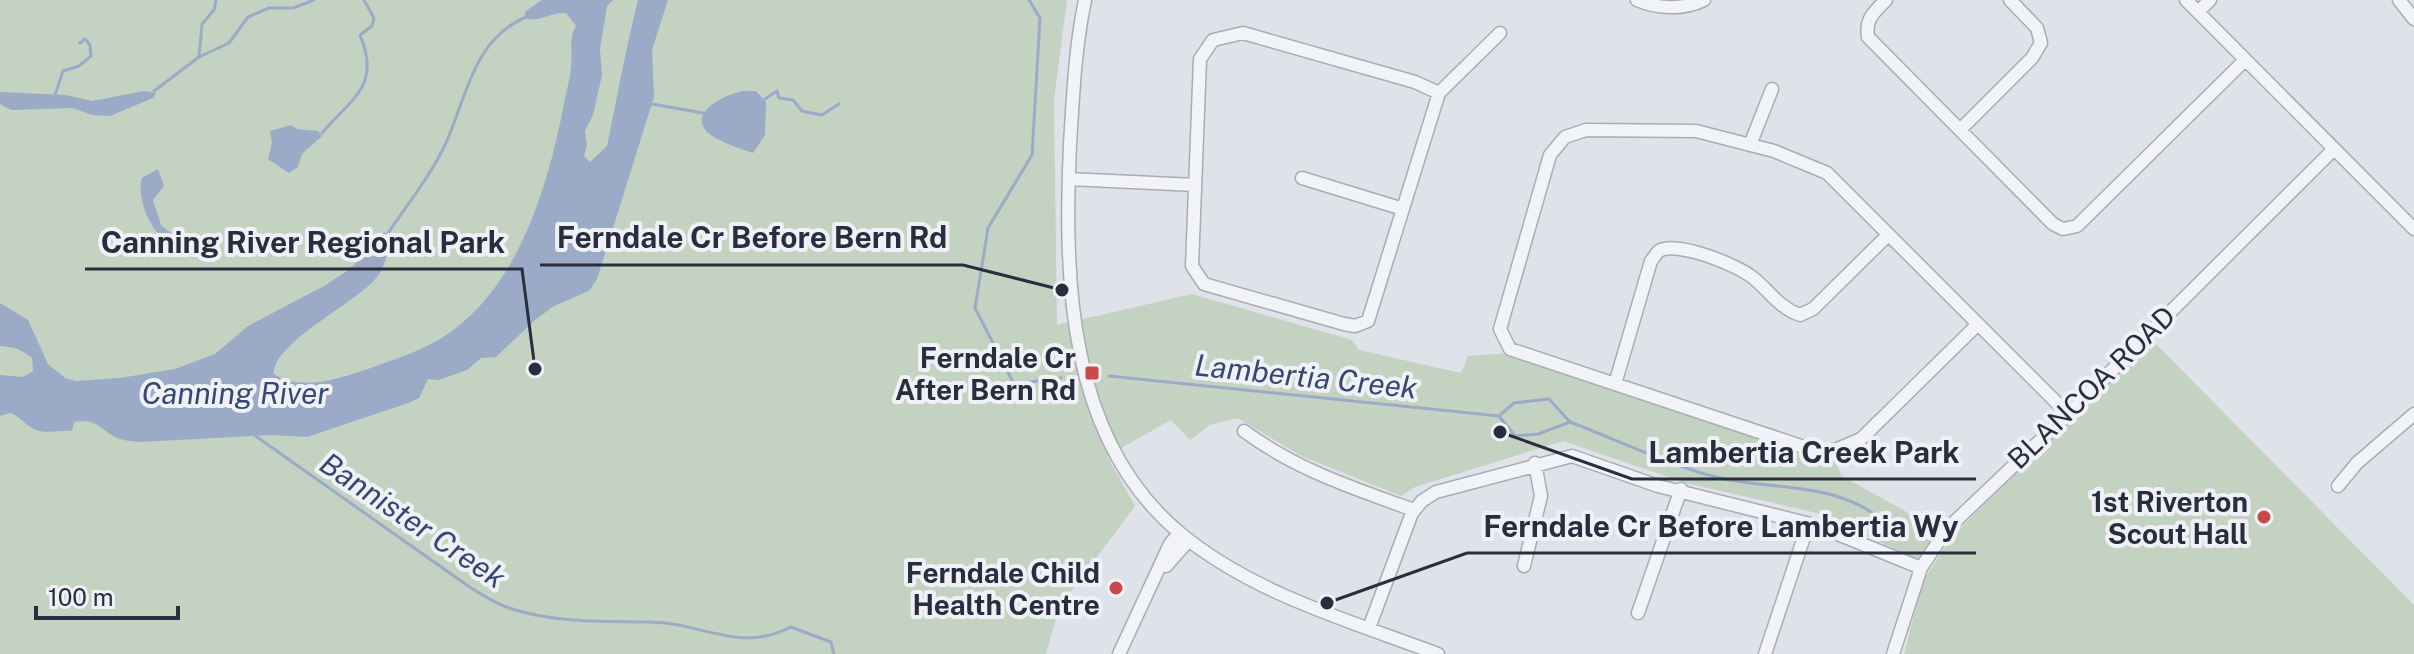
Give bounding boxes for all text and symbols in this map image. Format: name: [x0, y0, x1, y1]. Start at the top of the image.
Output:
callout: Ferndale Cr Before Bern Rd: [540, 211, 963, 265]
callout: Canning River Regional Park: [85, 215, 522, 269]
text: Ferndale Cr Before Bern Rd: [557, 219, 947, 255]
text: Canning River Regional Park: [101, 224, 505, 260]
street label: BLANCOA ROAD: [2001, 299, 2181, 475]
place label: Ferndale Cr After Bern Rd: [895, 341, 1076, 406]
water label: Lambertia Creek: [1193, 346, 1420, 406]
marker: Ferndale Cr After Bern Rd: [1083, 364, 1101, 382]
water label: Canning River: [141, 375, 329, 411]
callout: Lambertia Creek Park: [1632, 425, 1976, 479]
text: Lambertia Creek Park: [1648, 434, 1960, 470]
water label: Bannister Creek: [313, 445, 513, 596]
place label: 1st Riverton Scout Hall: [2091, 485, 2248, 550]
callout: Ferndale Cr Before Lambertia Wy: [1467, 499, 1976, 553]
text: Ferndale Cr Before Lambertia Wy: [1483, 508, 1959, 544]
marker: 1st Riverton Scout Hall: [2255, 508, 2273, 526]
place label: Ferndale Child Health Centre: [906, 556, 1100, 621]
scale bar: [36, 570, 178, 620]
marker: Ferndale Child Health Centre: [1107, 579, 1125, 597]
text: 100 m: [48, 583, 114, 611]

